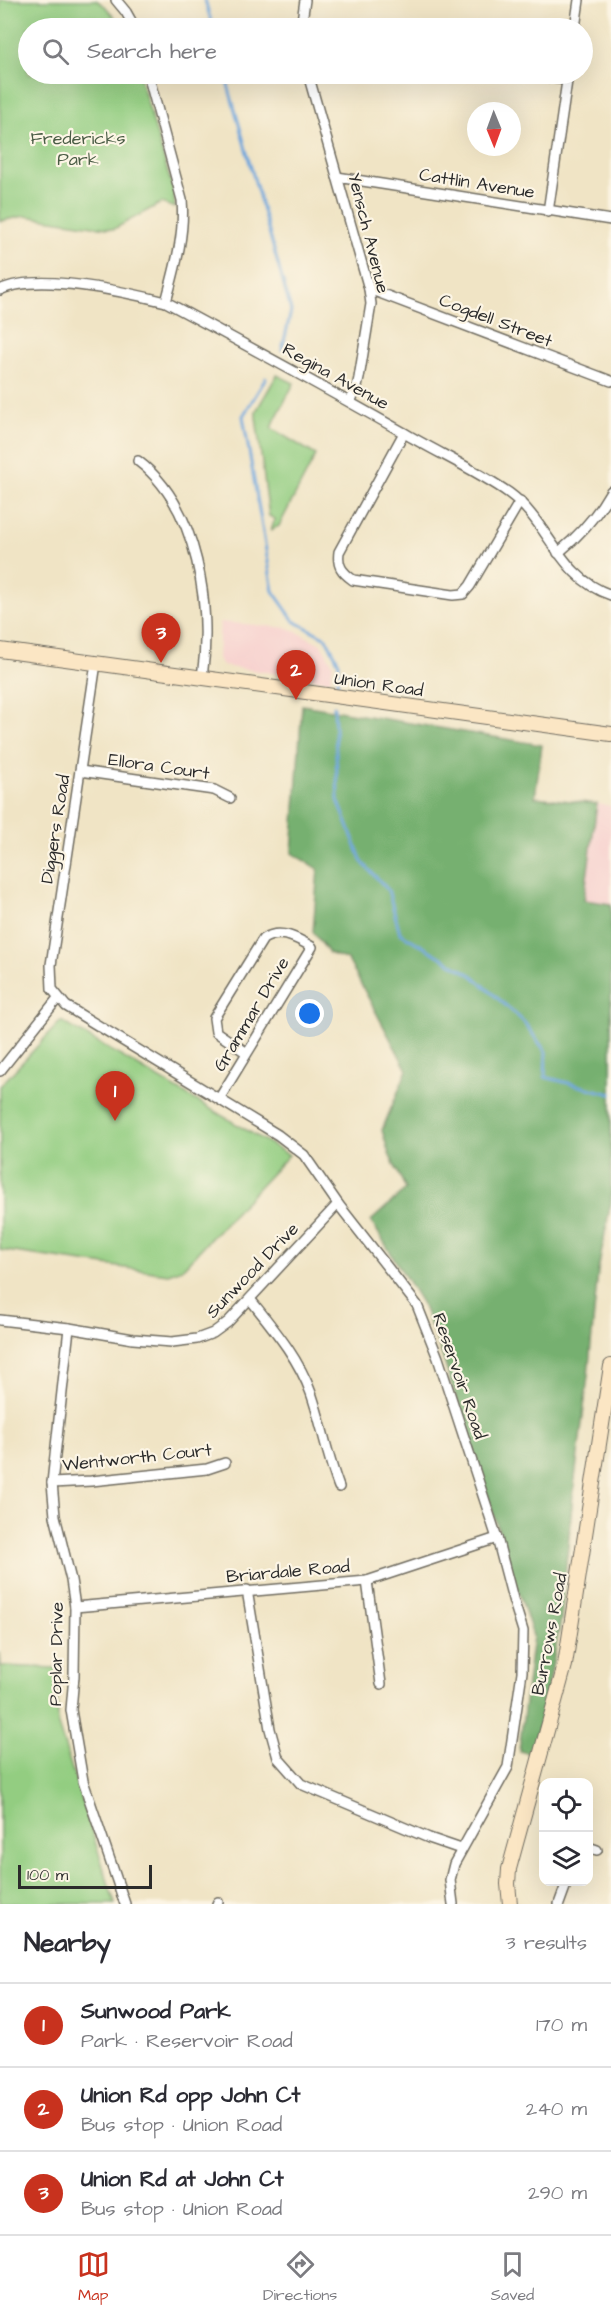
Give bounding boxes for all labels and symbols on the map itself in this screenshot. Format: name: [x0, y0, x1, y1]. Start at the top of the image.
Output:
north arrow: [467, 102, 521, 156]
park label: Fredericks Park: [30, 126, 126, 172]
street label: Cattlin Avenue: [417, 162, 537, 205]
street label: Yensch Avenue: [341, 170, 396, 296]
street label: Cogdell Street: [435, 287, 557, 355]
street label: Regina Avenue: [277, 337, 394, 417]
pin: 3: [142, 614, 180, 663]
pin: 2: [276, 650, 316, 700]
street label: Union Road: [333, 666, 425, 703]
street label: Ellora Court: [107, 747, 212, 786]
street label: Diggers Road: [35, 773, 77, 886]
street label: Grammar Drive: [207, 952, 296, 1076]
your location: [295, 999, 324, 1028]
pin: 1: [96, 1072, 134, 1121]
street label: Sunwood Drive: [200, 1217, 305, 1324]
street label: Reservoir Road: [426, 1310, 493, 1443]
street label: Wentworth Court: [61, 1437, 214, 1478]
street label: Briardale Road: [225, 1554, 351, 1589]
street label: Burrows Road: [525, 1571, 574, 1697]
street label: Poplar Drive: [43, 1601, 70, 1706]
scale bar: [18, 1862, 152, 1890]

